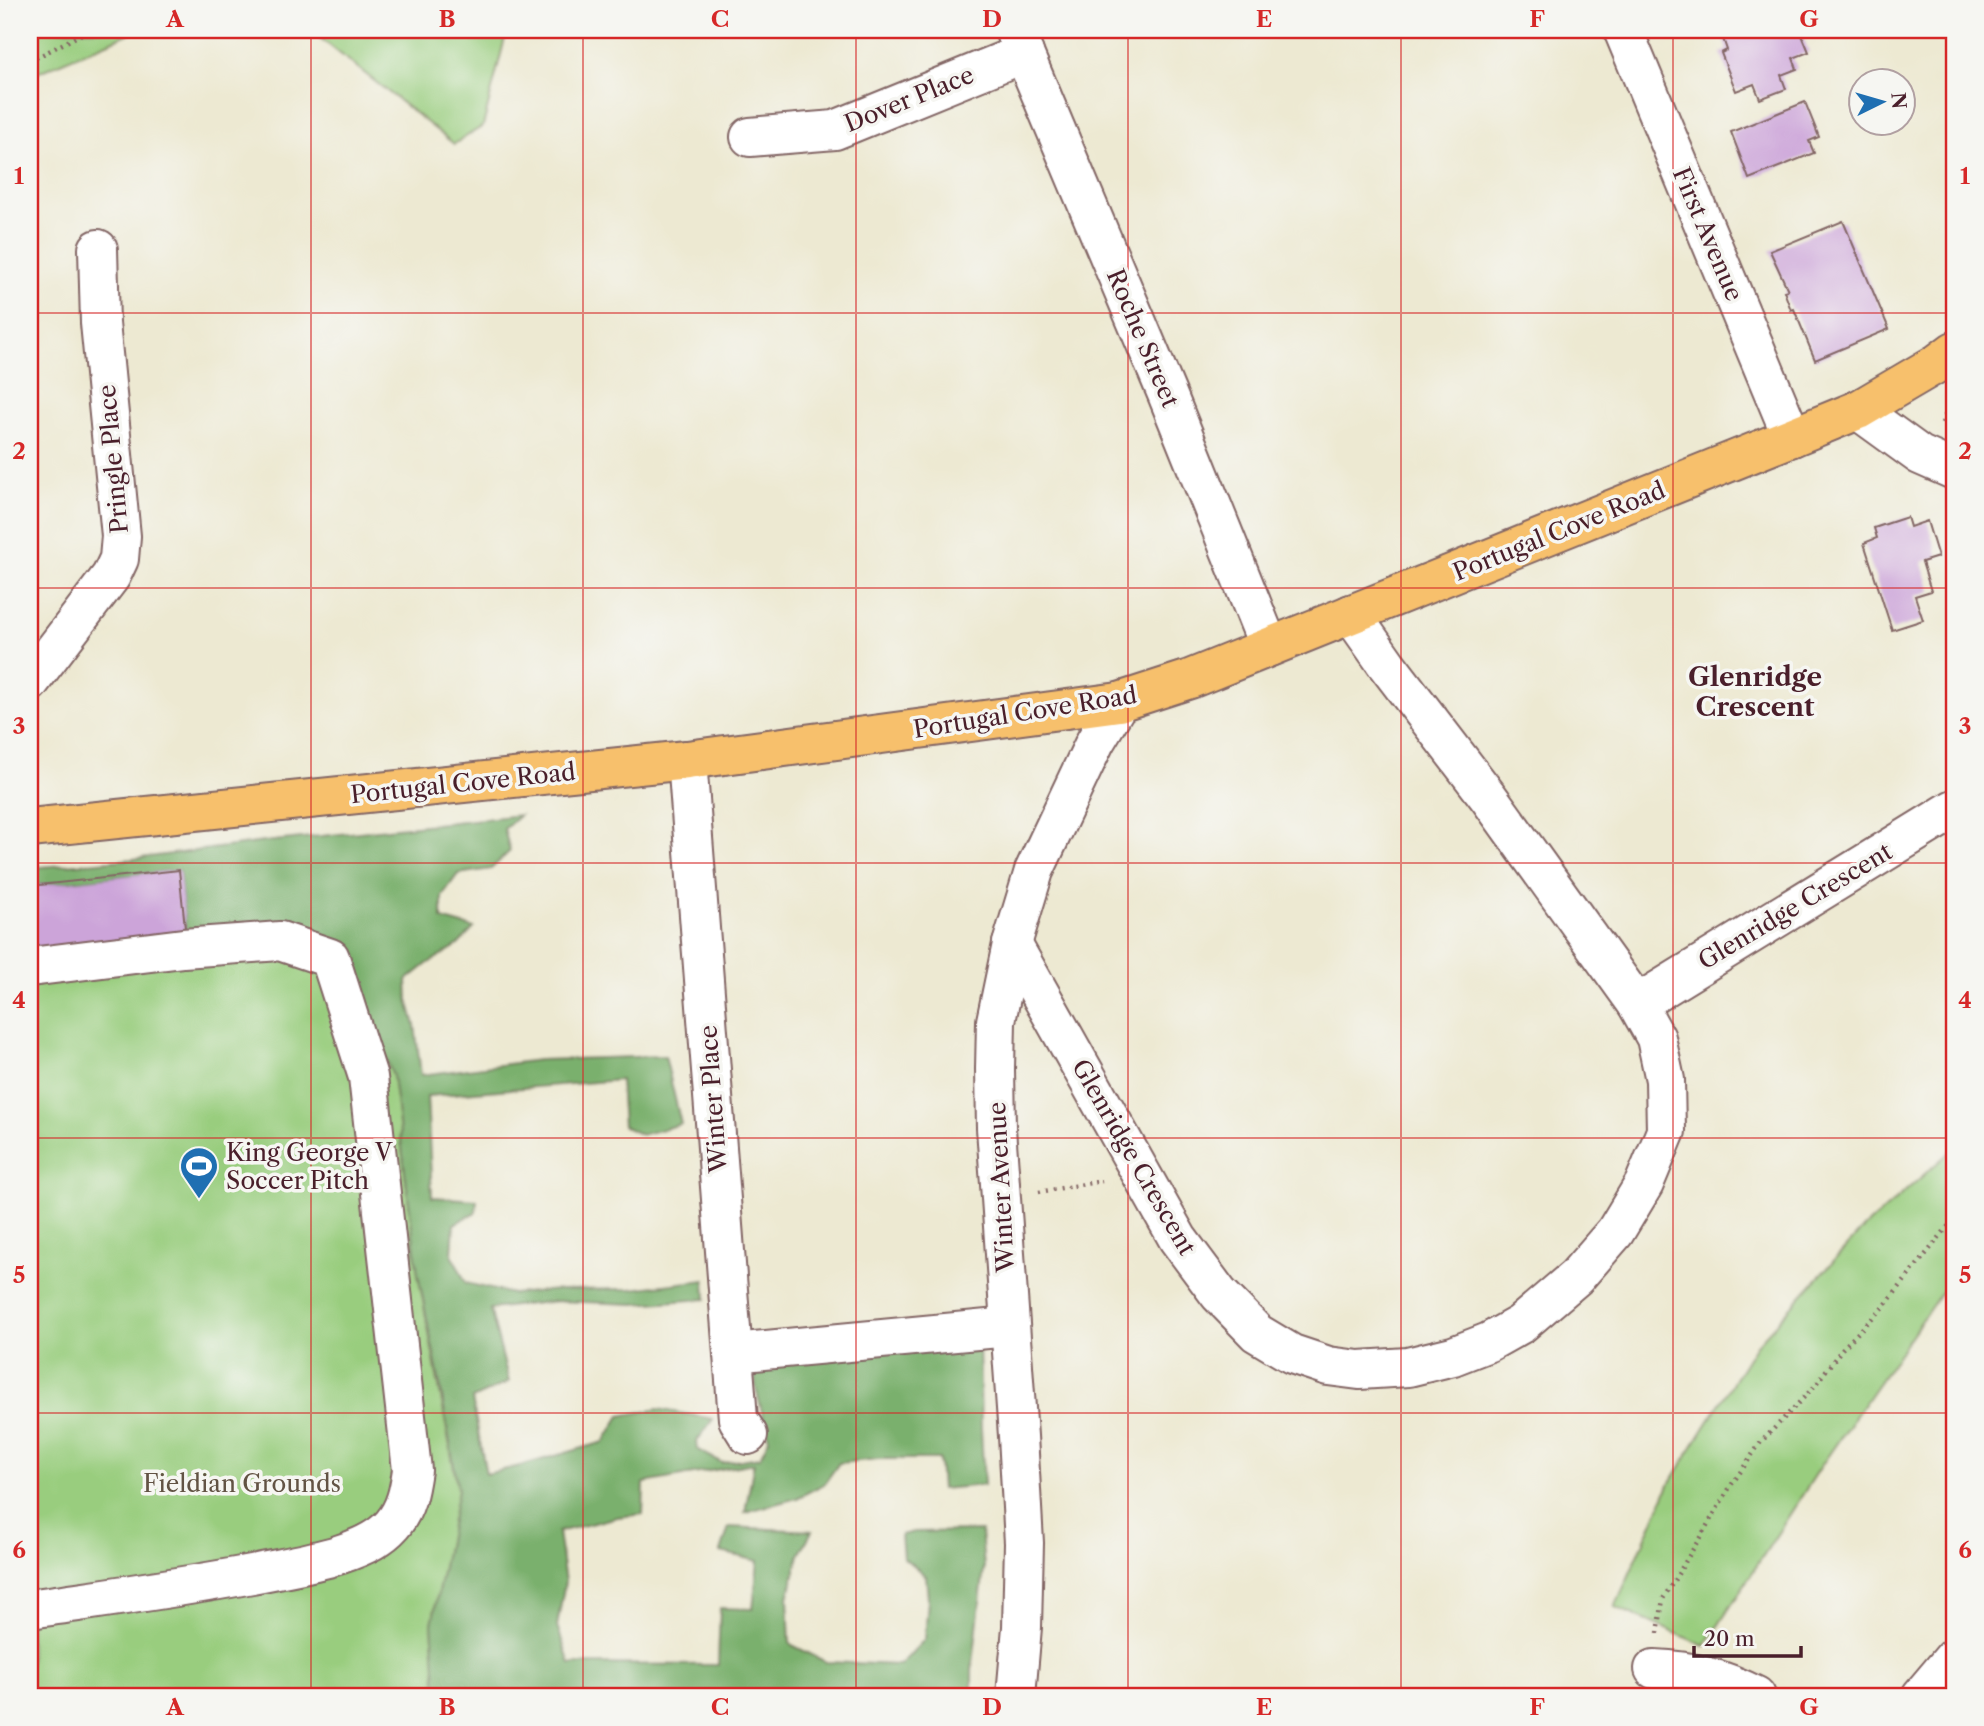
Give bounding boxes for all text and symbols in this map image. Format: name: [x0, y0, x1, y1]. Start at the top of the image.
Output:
text: A: [165, 5, 185, 33]
text: B: [438, 5, 456, 33]
text: C: [711, 5, 729, 33]
text: D: [982, 5, 1002, 33]
text: E: [1256, 5, 1272, 33]
text: F: [1529, 5, 1545, 33]
text: G: [1799, 5, 1819, 33]
street label: Dover Place: [840, 60, 978, 138]
north arrow: [1848, 66, 1918, 136]
text: N: [1886, 91, 1911, 110]
text: 1: [14, 162, 25, 190]
text: 1: [1960, 162, 1971, 190]
street label: First Avenue: [1667, 163, 1749, 305]
street label: Roche Street: [1101, 264, 1185, 412]
street label: Pringle Place: [92, 383, 134, 535]
text: 2: [12, 437, 26, 465]
text: 2: [1958, 437, 1972, 465]
street label: Portugal Cove Road: [1449, 475, 1670, 587]
district label: Glenridge Crescent: [1688, 661, 1822, 723]
street label: Portugal Cove Road: [911, 680, 1139, 744]
text: 3: [13, 712, 26, 740]
text: 3: [1959, 712, 1972, 740]
street label: Portugal Cove Road: [349, 757, 577, 809]
street label: Glenridge Crescent: [1693, 836, 1898, 975]
text: 4: [12, 986, 26, 1014]
text: 4: [1958, 986, 1972, 1014]
street label: Winter Place: [693, 1024, 733, 1175]
street label: Glenridge Crescent: [1066, 1054, 1202, 1260]
street label: Winter Avenue: [982, 1101, 1020, 1274]
place label: King George V Soccer Pitch: [226, 1138, 393, 1195]
sports icon: King George V Soccer Pitch: [178, 1145, 220, 1200]
text: 5: [13, 1261, 25, 1289]
text: 5: [1959, 1261, 1971, 1289]
park label: Fieldian Grounds: [143, 1469, 341, 1498]
text: 6: [12, 1536, 26, 1564]
text: 6: [1958, 1536, 1972, 1564]
scale bar: [1694, 1614, 1800, 1658]
text: 20 m: [1704, 1626, 1755, 1651]
text: A: [165, 1693, 185, 1721]
text: B: [438, 1693, 456, 1721]
text: C: [711, 1693, 729, 1721]
text: D: [982, 1693, 1002, 1721]
text: E: [1256, 1693, 1272, 1721]
text: F: [1529, 1693, 1545, 1721]
text: G: [1799, 1693, 1819, 1721]

